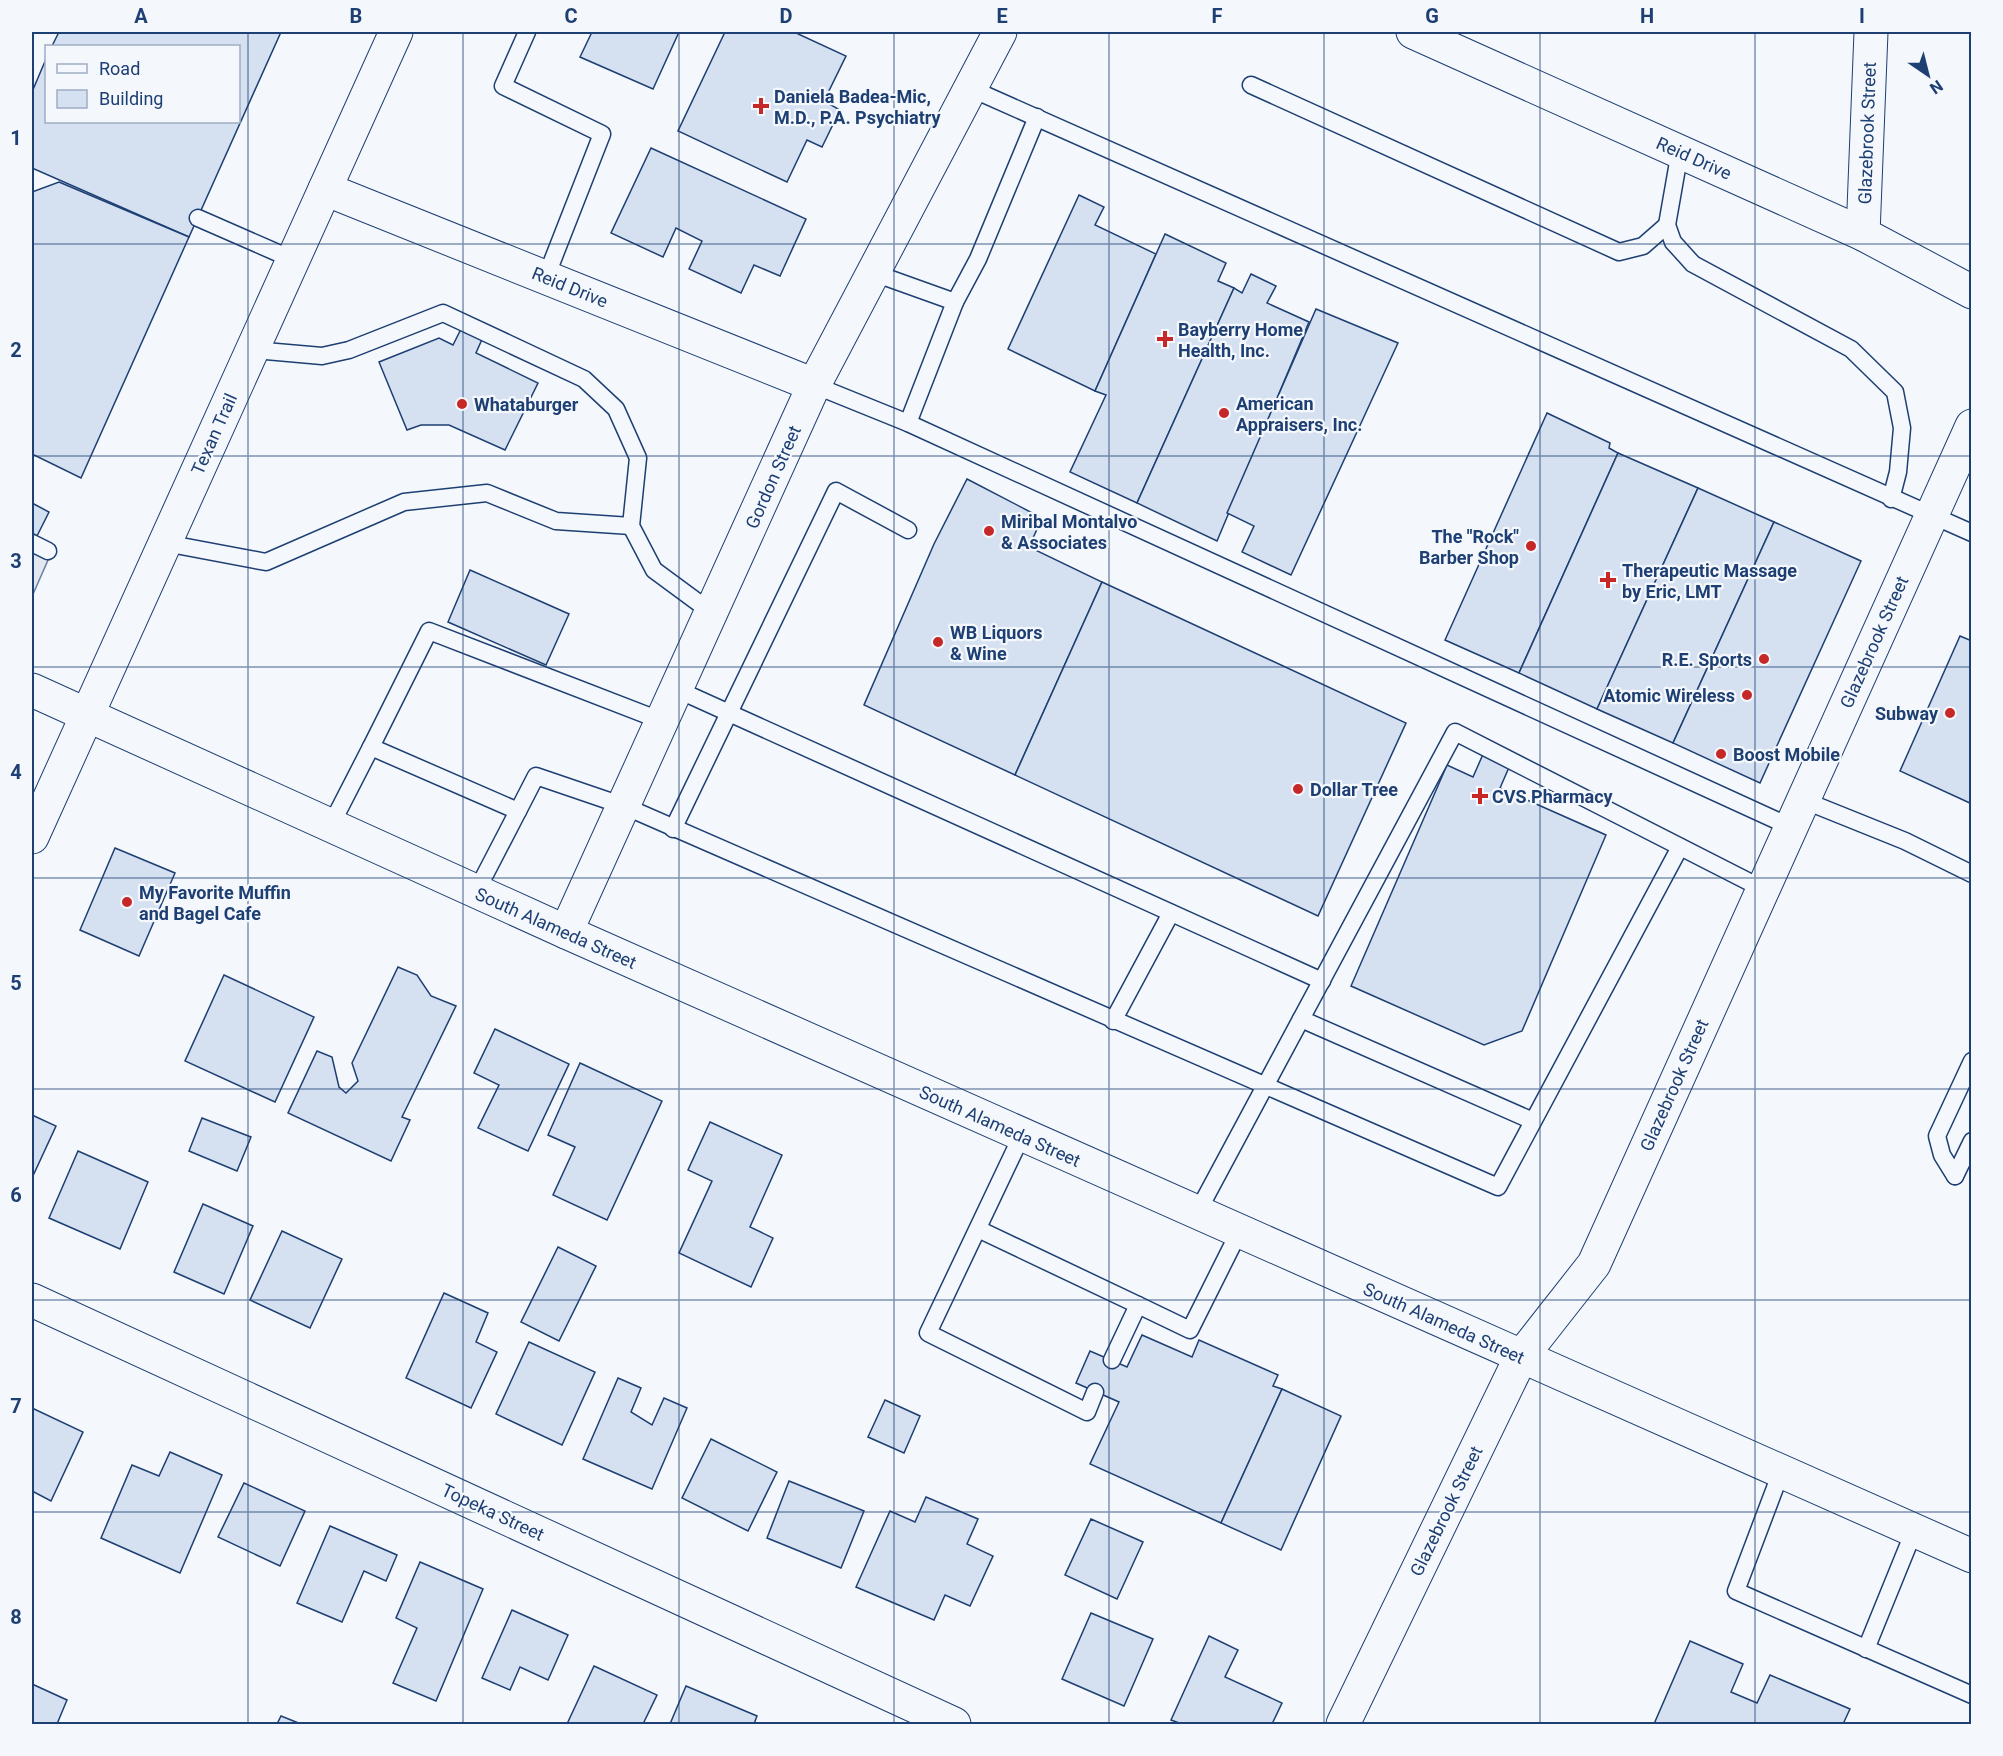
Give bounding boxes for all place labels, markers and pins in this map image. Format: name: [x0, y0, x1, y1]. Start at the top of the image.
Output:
place label: Daniela Badea-Mic, M.D., P.A. Psychiatry: [774, 86, 942, 128]
marker: Daniela Badea-Mic, M.D., P.A. Psychiatry: [752, 97, 770, 115]
place label: Bayberry Home Health, Inc.: [1178, 319, 1303, 361]
marker: Bayberry Home Health, Inc.: [1156, 330, 1174, 348]
place label: American Appraisers, Inc.: [1236, 393, 1362, 435]
place label: Whataburger: [474, 394, 579, 415]
marker: Whataburger: [455, 397, 469, 411]
marker: American Appraisers, Inc.: [1217, 406, 1231, 420]
place label: Miribal Montalvo & Associates: [1001, 511, 1138, 553]
marker: Miribal Montalvo & Associates: [982, 524, 996, 538]
place label: The "Rock" Barber Shop: [1419, 526, 1519, 568]
marker: The "Rock" Barber Shop: [1524, 539, 1538, 553]
place label: Therapeutic Massage by Eric, LMT: [1622, 560, 1797, 602]
marker: Therapeutic Massage by Eric, LMT: [1599, 571, 1617, 589]
place label: WB Liquors & Wine: [950, 622, 1042, 664]
marker: WB Liquors & Wine: [931, 635, 945, 649]
place label: R.E. Sports: [1662, 649, 1752, 670]
marker: R.E. Sports: [1757, 652, 1771, 666]
place label: Atomic Wireless: [1603, 685, 1735, 706]
marker: Atomic Wireless: [1740, 688, 1754, 702]
place label: Subway: [1875, 703, 1939, 724]
marker: Subway: [1943, 706, 1957, 720]
place label: Boost Mobile: [1733, 744, 1840, 765]
marker: Boost Mobile: [1714, 747, 1728, 761]
place label: Dollar Tree: [1310, 779, 1398, 800]
marker: Dollar Tree: [1291, 782, 1305, 796]
place label: CVS Pharmacy: [1492, 786, 1614, 807]
marker: CVS Pharmacy: [1473, 789, 1487, 803]
place label: My Favorite Muffin and Bagel Cafe: [139, 882, 291, 924]
marker: My Favorite Muffin and Bagel Cafe: [120, 895, 134, 909]

